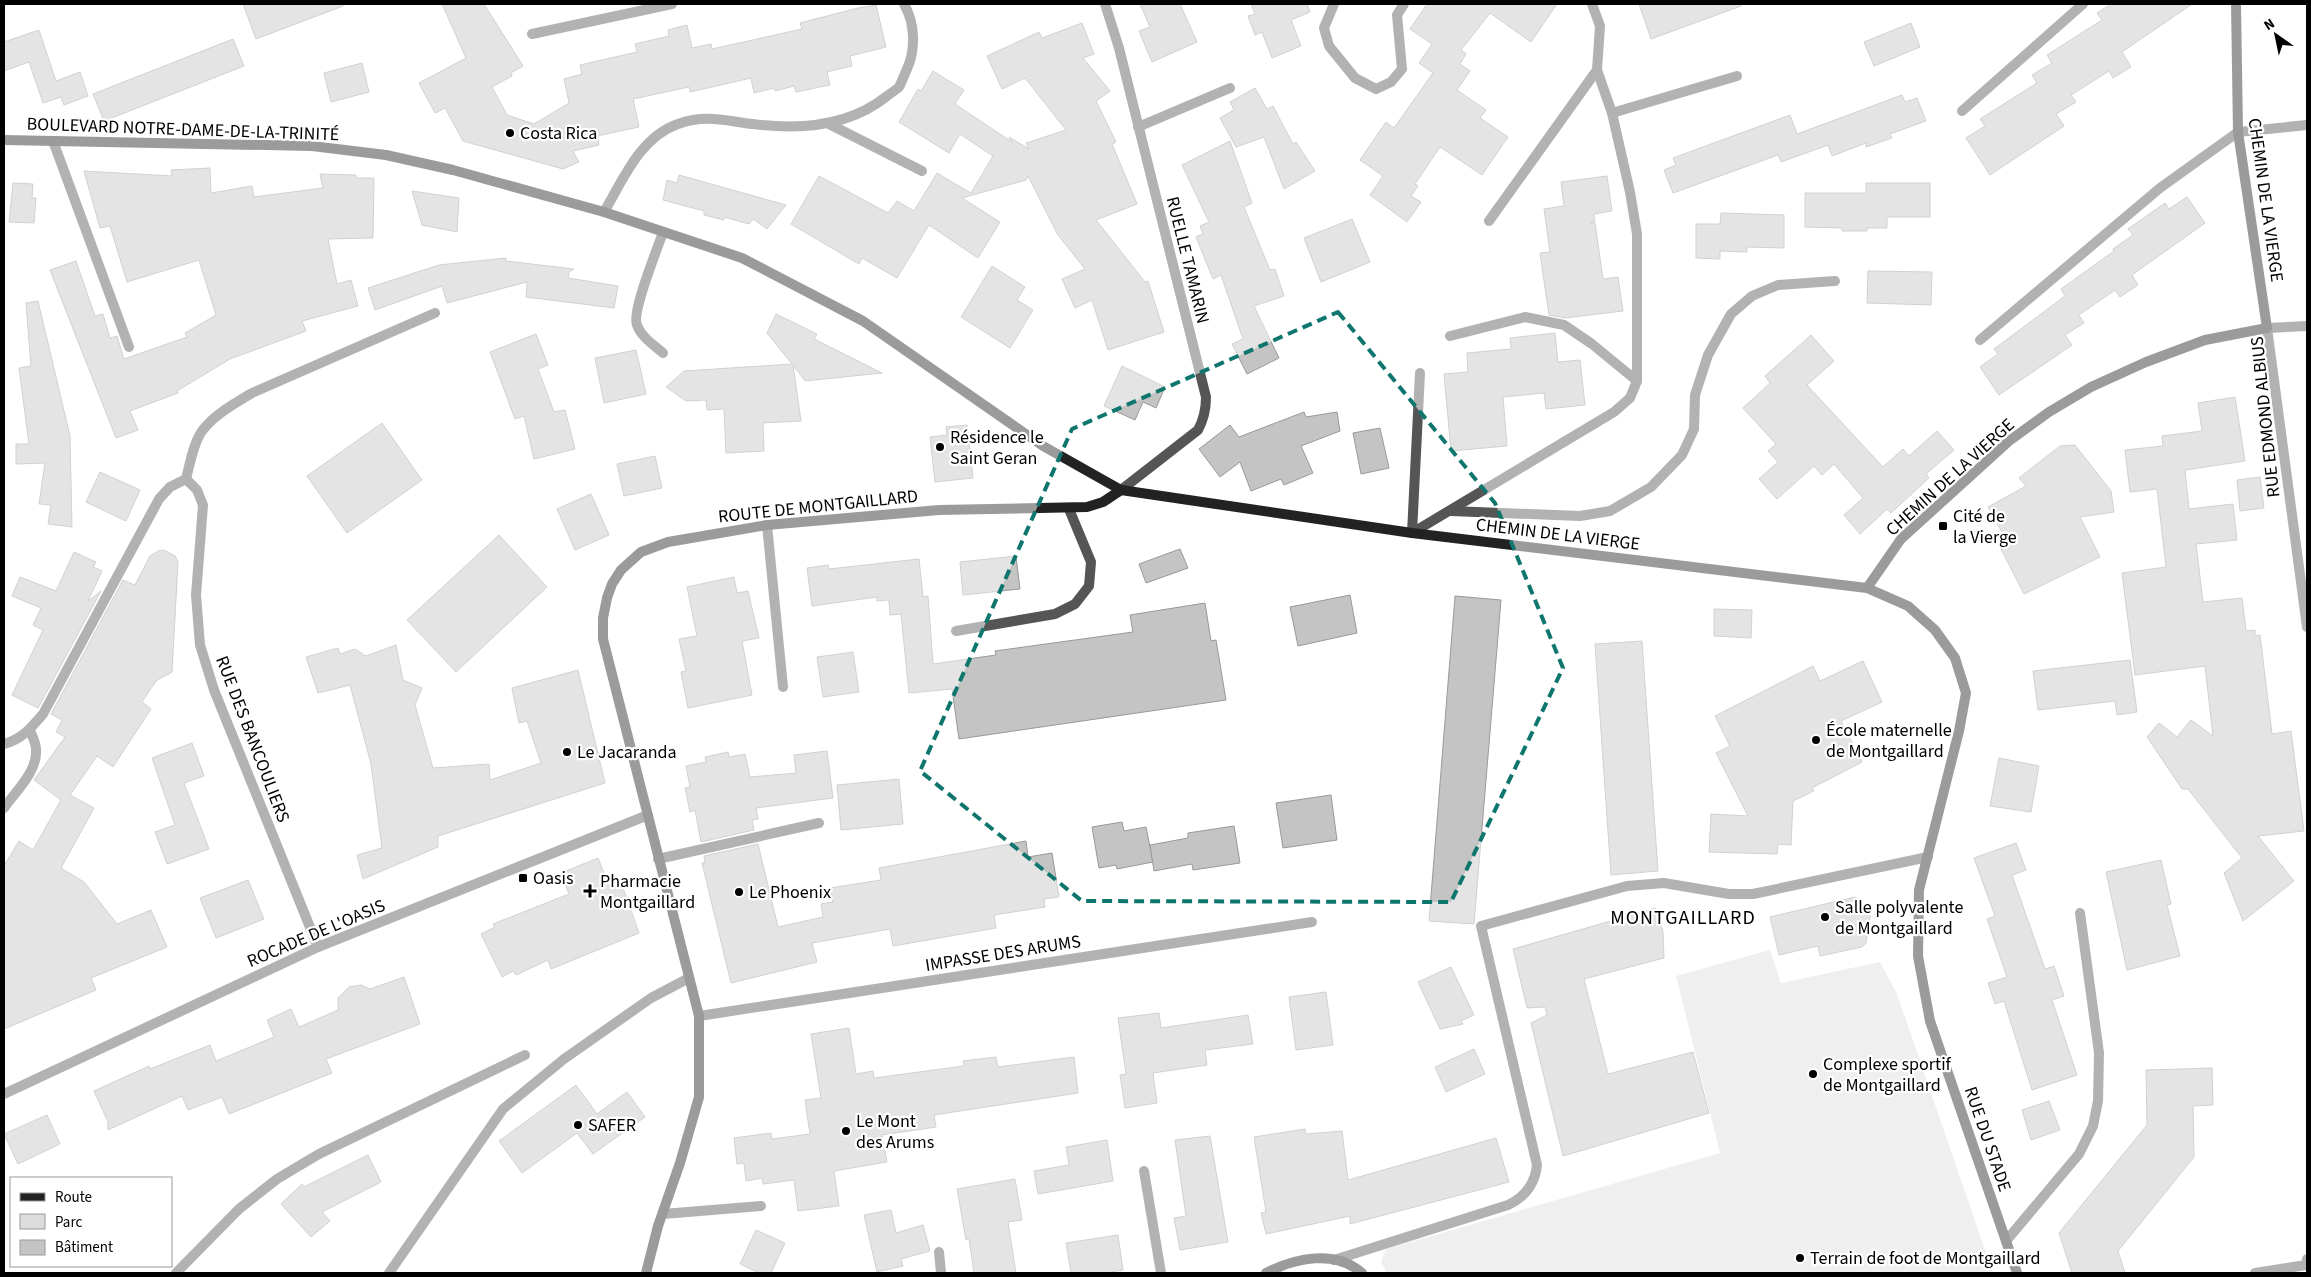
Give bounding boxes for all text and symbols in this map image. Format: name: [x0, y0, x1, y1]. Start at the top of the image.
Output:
north arrow: [2251, 10, 2301, 60]
text: N: [2260, 14, 2279, 36]
street label: BOULEVARD NOTRE-DAME-DE-LA-TRINITÉ: [26, 112, 340, 147]
street label: CHEMIN DE LA VIERGE: [2242, 117, 2289, 284]
place label: Costa Rica: [520, 121, 597, 146]
marker: Costa Rica: [504, 127, 516, 139]
street label: RUELLE TAMARIN: [1160, 194, 1215, 326]
street label: RUE EDMOND ALBIUS: [2245, 335, 2286, 499]
street label: CHEMIN DE LA VIERGE: [1881, 413, 2020, 542]
place label: Résidence le Saint Geran: [950, 425, 1044, 471]
marker: Résidence le Saint Geran: [934, 441, 946, 453]
street label: ROUTE DE MONTGAILLARD: [717, 484, 919, 529]
place label: Cité de la Vierge: [1953, 504, 2017, 550]
street label: CHEMIN DE LA VIERGE: [1474, 512, 1641, 557]
marker: Cité de la Vierge: [1937, 520, 1949, 532]
street label: RUE DES BANCOULIERS: [209, 652, 296, 826]
place label: École maternelle de Montgaillard: [1826, 718, 1952, 764]
marker: École maternelle de Montgaillard: [1810, 734, 1822, 746]
place label: Le Jacaranda: [577, 740, 677, 765]
marker: Le Jacaranda: [561, 746, 573, 758]
place label: Oasis: [533, 866, 574, 891]
place label: Pharmacie Montgaillard: [600, 869, 695, 915]
marker: Oasis: [517, 872, 529, 884]
place label: Le Phoenix: [749, 880, 831, 905]
marker: Pharmacie Montgaillard: [584, 885, 596, 897]
marker: Le Phoenix: [733, 886, 745, 898]
street label: ROCADE DE L'OASIS: [243, 893, 389, 974]
place label: Salle polyvalente de Montgaillard: [1835, 895, 1963, 941]
district label: MONTGAILLARD: [1610, 904, 1756, 932]
marker: Salle polyvalente de Montgaillard: [1819, 911, 1831, 923]
street label: IMPASSE DES ARUMS: [924, 929, 1083, 978]
place label: Complexe sportif de Montgaillard: [1823, 1052, 1952, 1098]
marker: Complexe sportif de Montgaillard: [1807, 1068, 1819, 1080]
street label: RUE DU STADE: [1958, 1083, 2017, 1195]
place label: Le Mont des Arums: [856, 1109, 934, 1155]
place label: SAFER: [588, 1113, 636, 1138]
marker: SAFER: [572, 1119, 584, 1131]
marker: Le Mont des Arums: [840, 1125, 852, 1137]
legend: [10, 1177, 172, 1267]
text: Route: [55, 1187, 92, 1208]
text: Parc: [55, 1212, 82, 1233]
text: Bâtiment: [55, 1237, 113, 1258]
place label: Terrain de foot de Montgaillard: [1810, 1246, 2041, 1271]
marker: Terrain de foot de Montgaillard: [1794, 1252, 1806, 1264]

